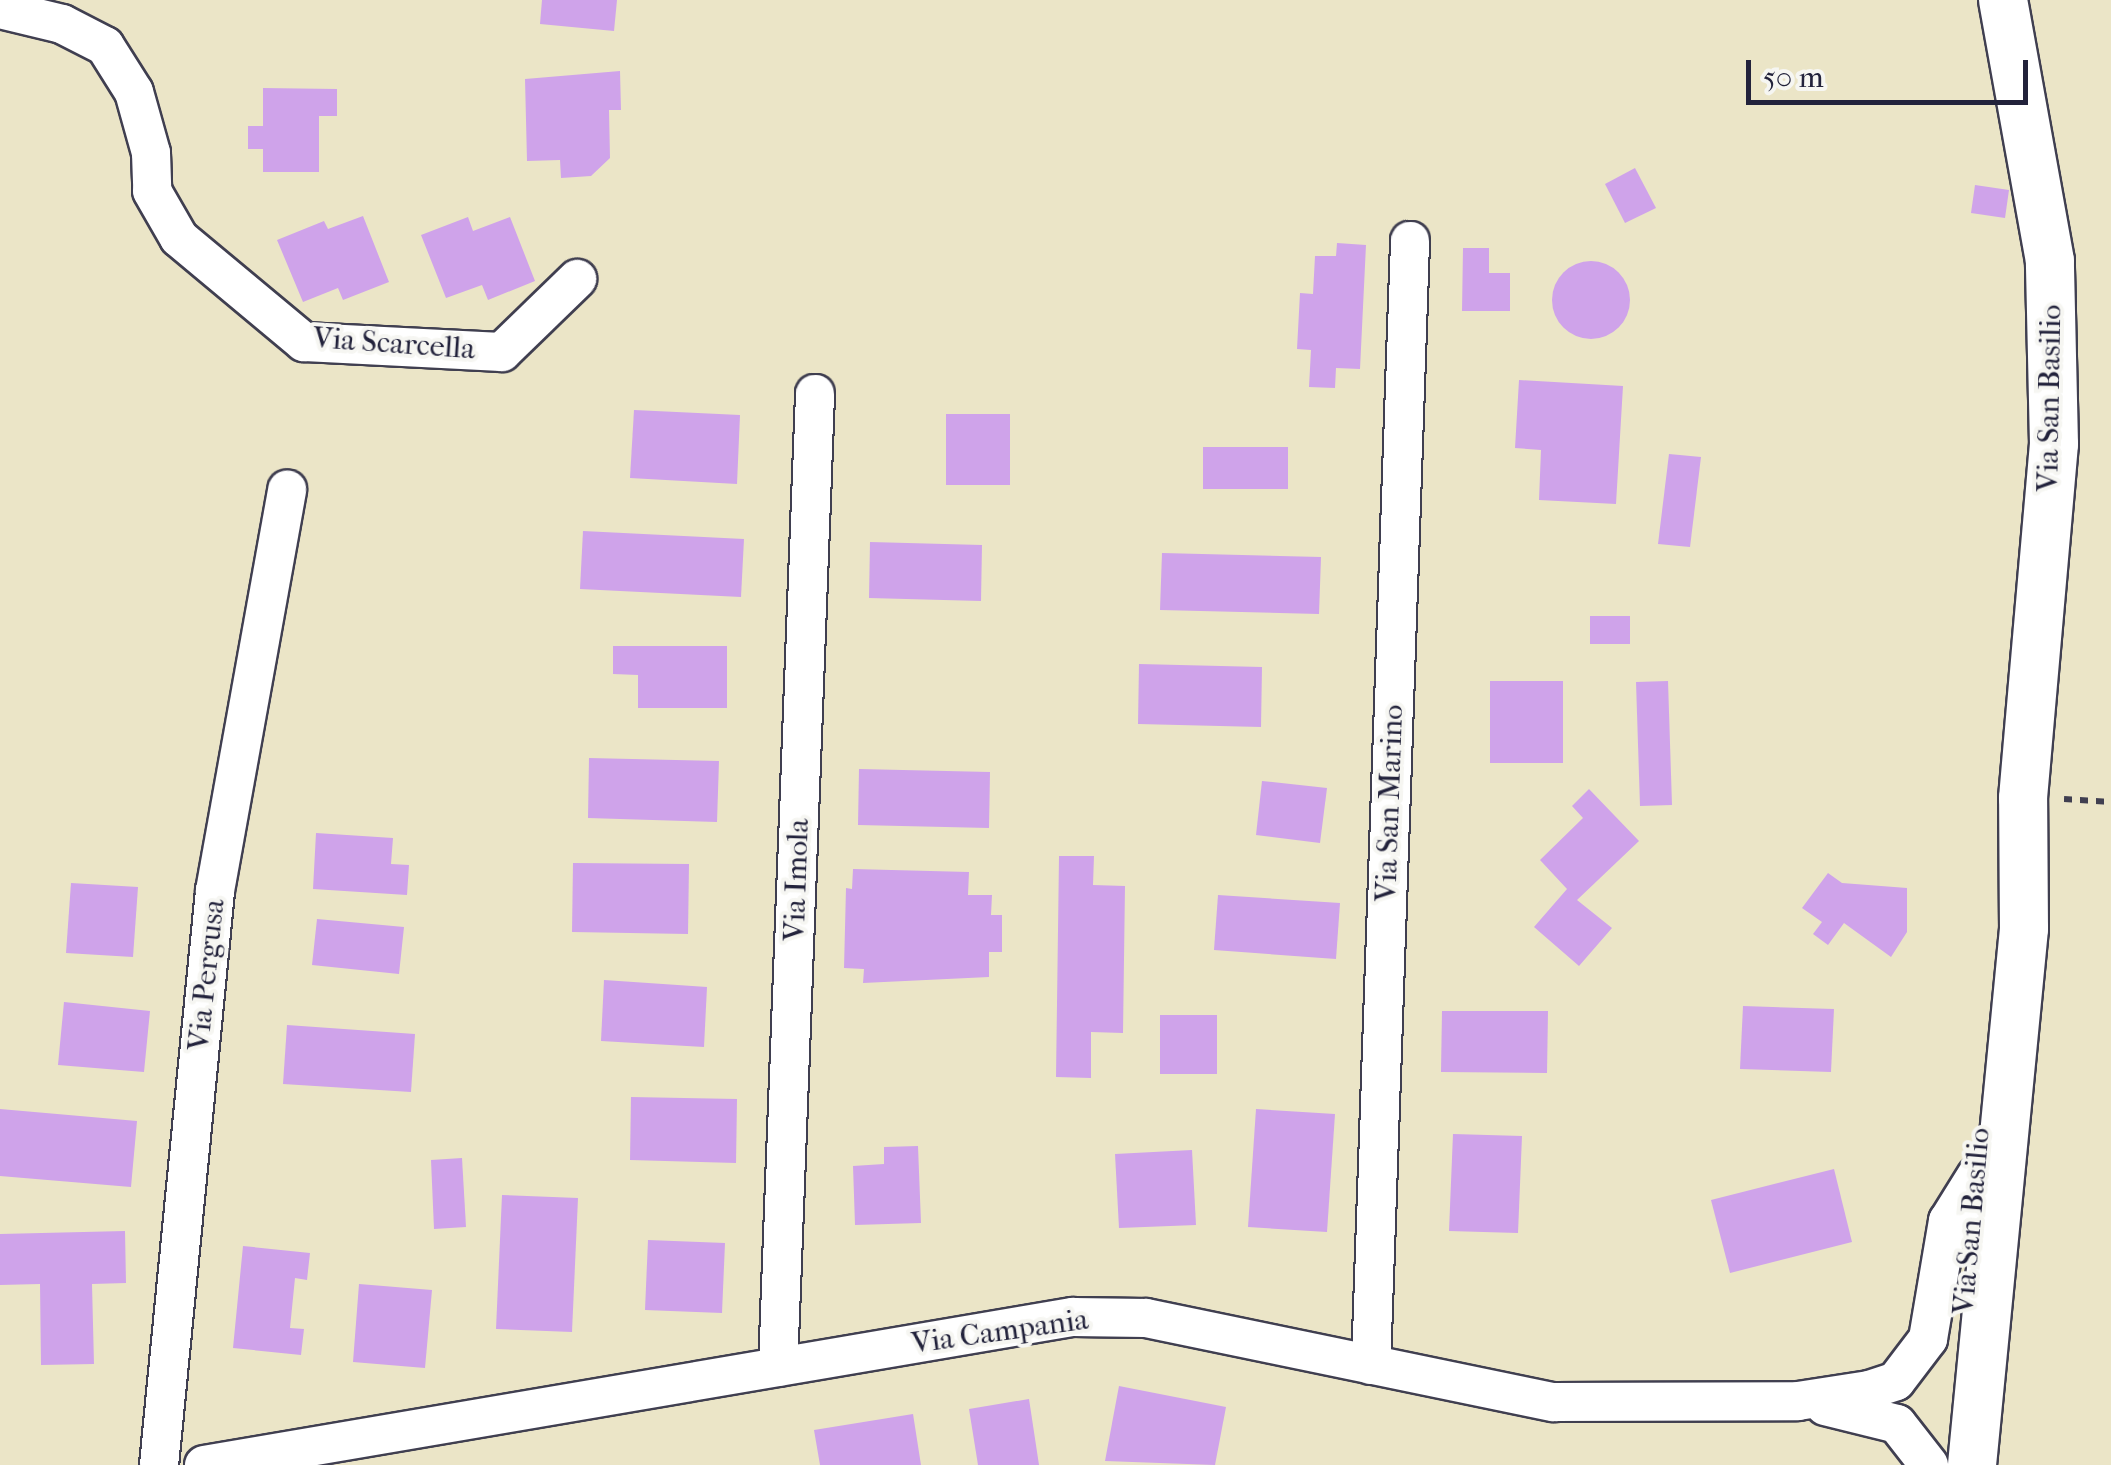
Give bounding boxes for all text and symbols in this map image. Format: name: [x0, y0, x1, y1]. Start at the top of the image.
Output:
scale bar: [1751, 40, 2034, 102]
text: 50 m: [1763, 60, 1824, 95]
street label: Via San Basilio: [2030, 304, 2070, 492]
street label: Via Scarcella: [312, 320, 476, 368]
street label: Via San Marino: [1369, 704, 1411, 902]
street label: Via Imola: [777, 818, 817, 942]
street label: Via Pergusa: [181, 898, 233, 1052]
street label: Via San Basilio: [1946, 1126, 1998, 1316]
street label: Via Campania: [909, 1302, 1091, 1362]

